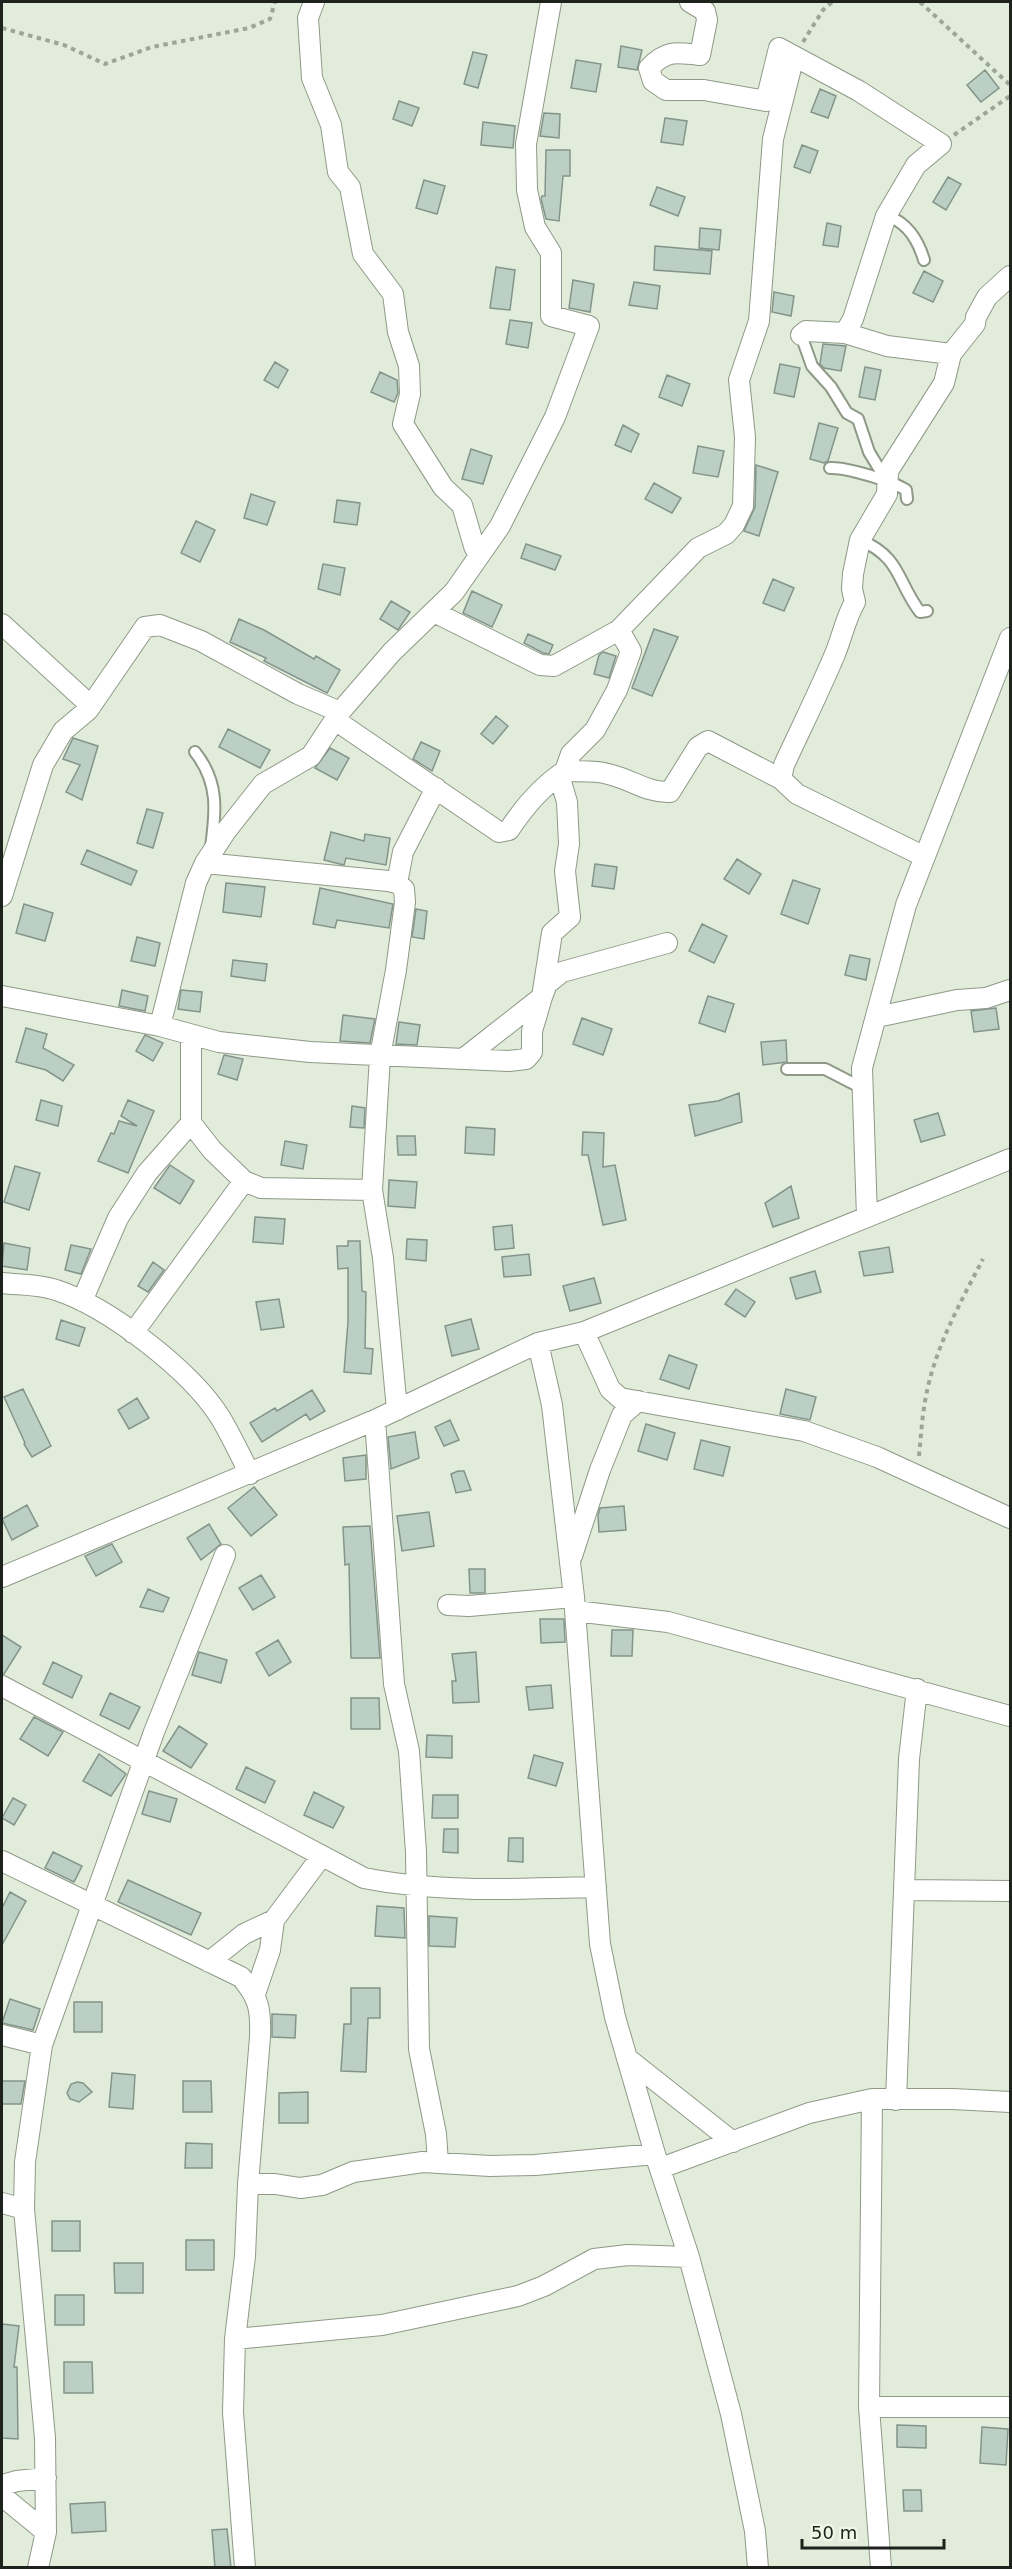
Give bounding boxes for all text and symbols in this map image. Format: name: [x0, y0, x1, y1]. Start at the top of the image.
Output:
scale bar: [802, 2512, 944, 2550]
text: 50 m: [811, 2522, 857, 2543]

